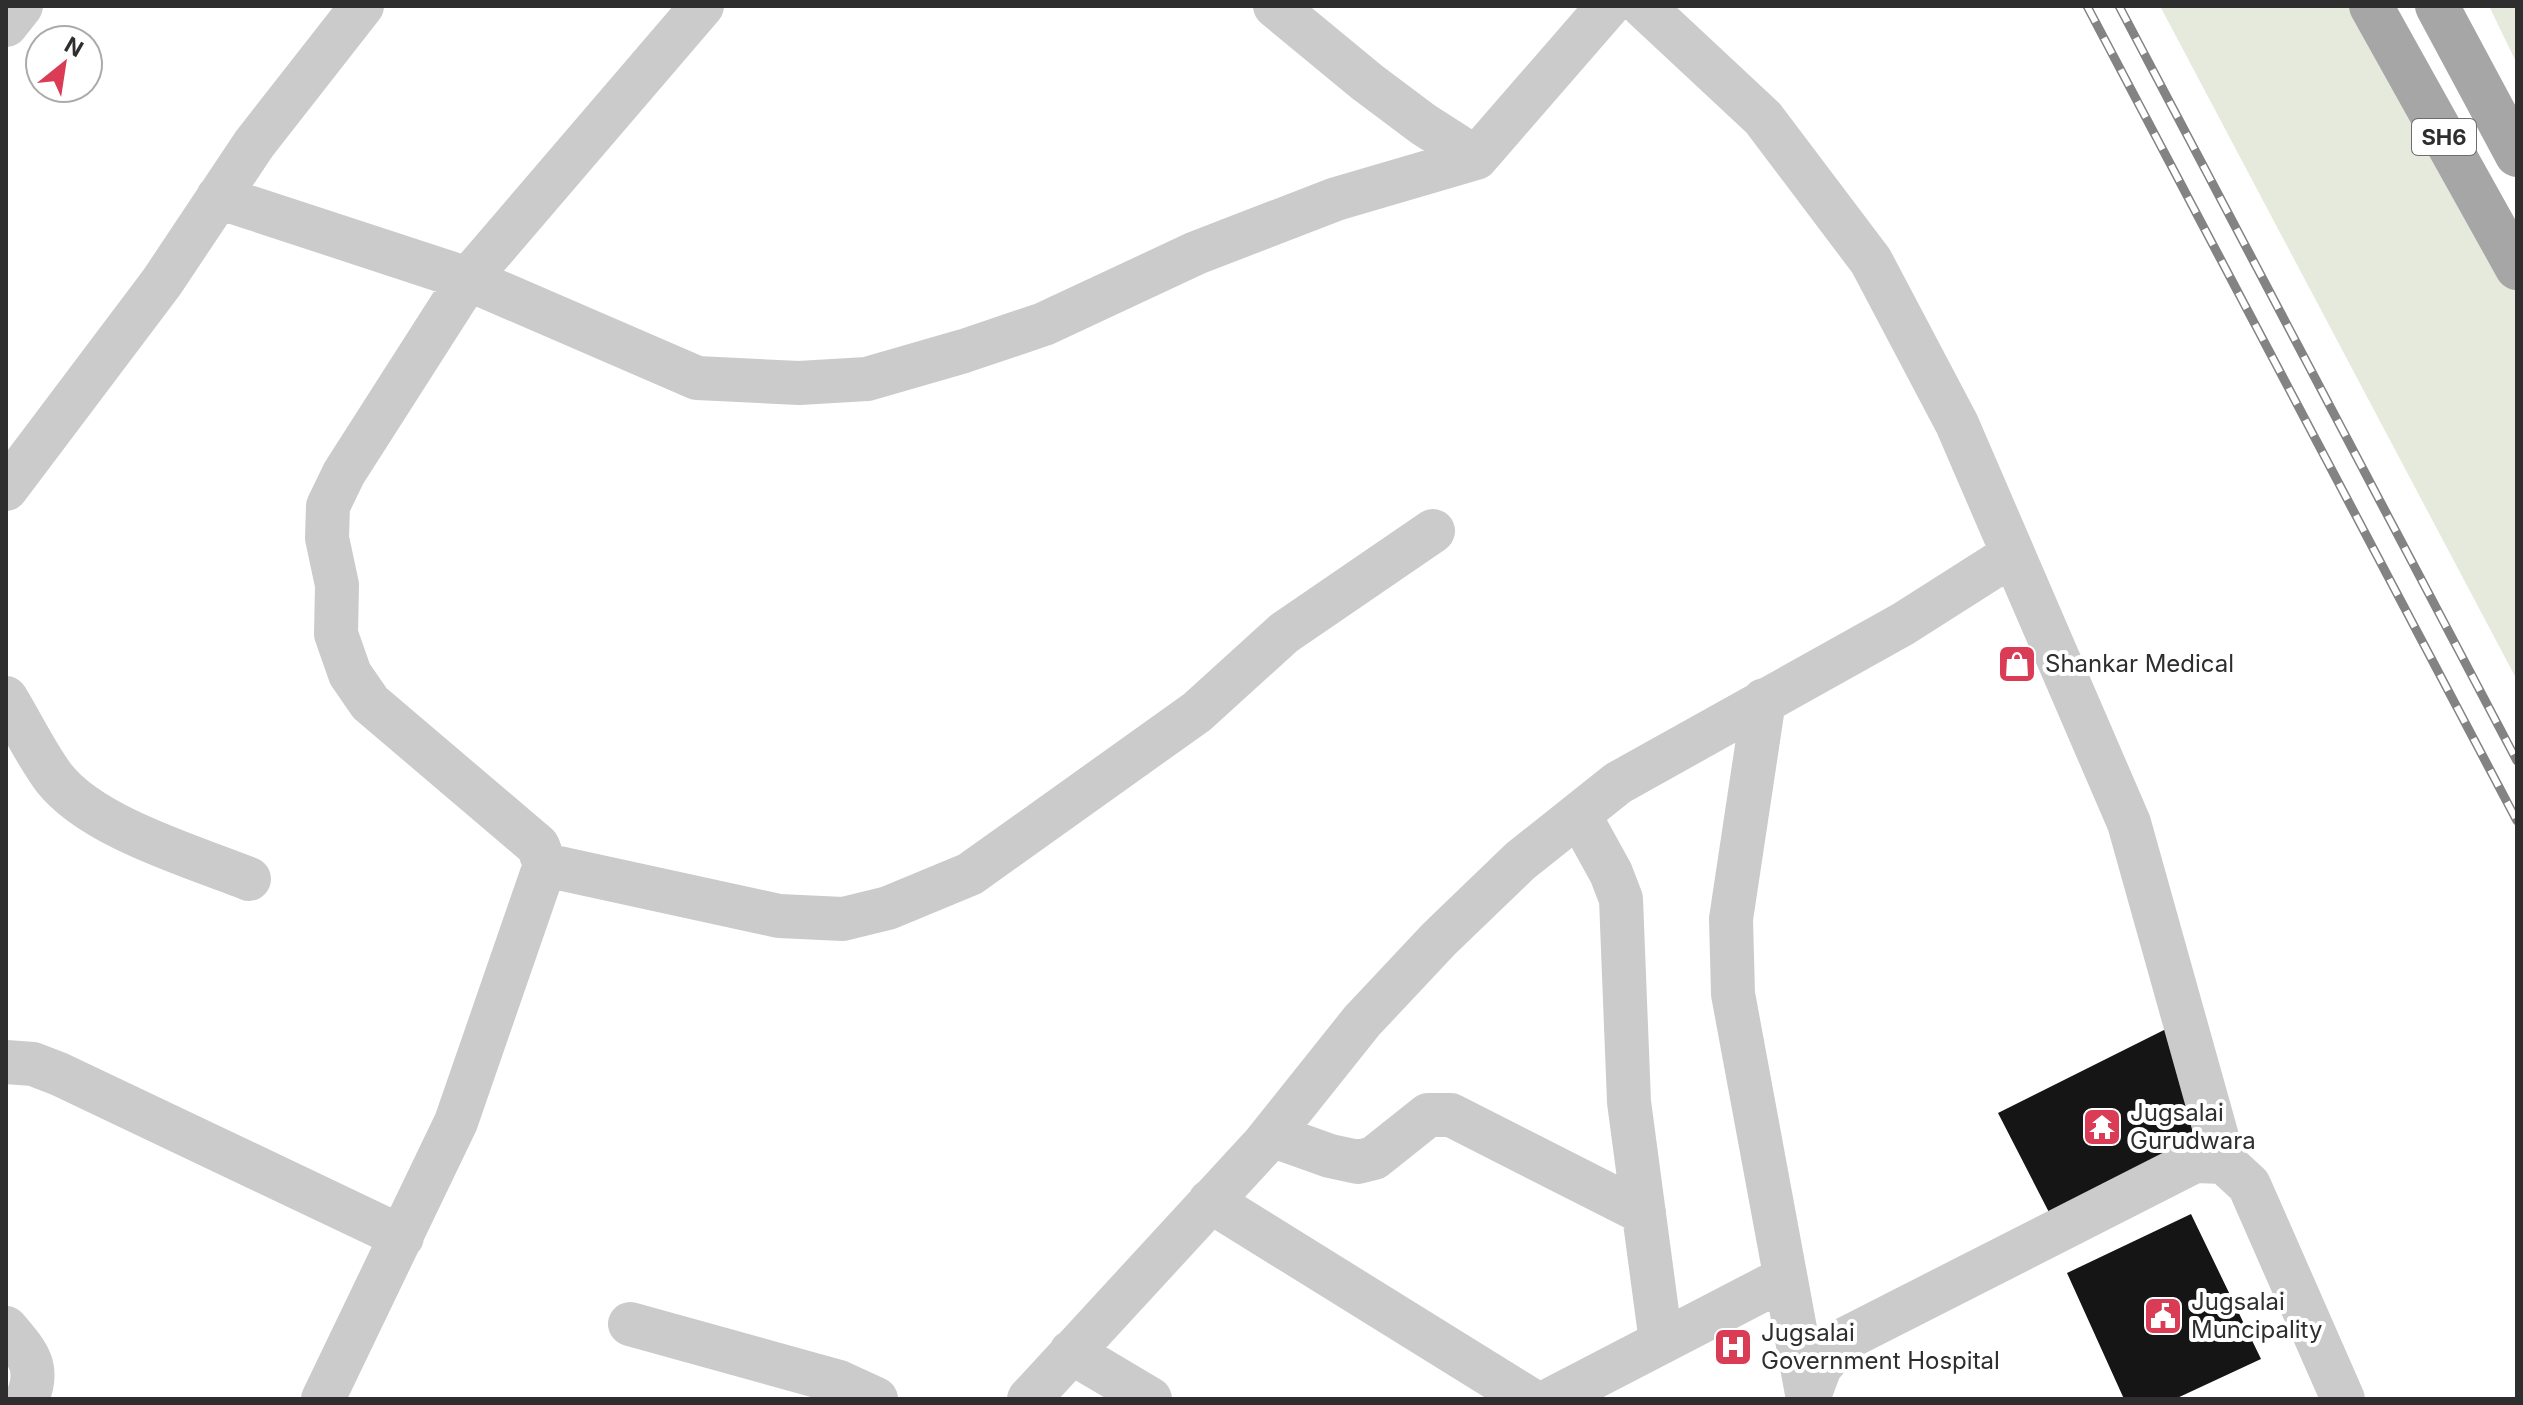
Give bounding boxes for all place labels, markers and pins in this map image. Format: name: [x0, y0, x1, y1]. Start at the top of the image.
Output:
shop icon: Shankar Medical: [1996, 643, 2038, 685]
place label: Shankar Medical: [2045, 649, 2234, 678]
place label: Jugsalai Gurudwara: [2130, 1098, 2256, 1155]
temple icon: Jugsalai Gurudwara: [2081, 1106, 2123, 1148]
place label: Jugsalai Muncipality: [2191, 1287, 2322, 1344]
public building icon: Jugsalai Muncipality: [2142, 1295, 2184, 1337]
place label: Jugsalai Government Hospital: [1761, 1318, 2000, 1375]
hospital icon: Jugsalai Government Hospital: [1712, 1326, 1754, 1368]

